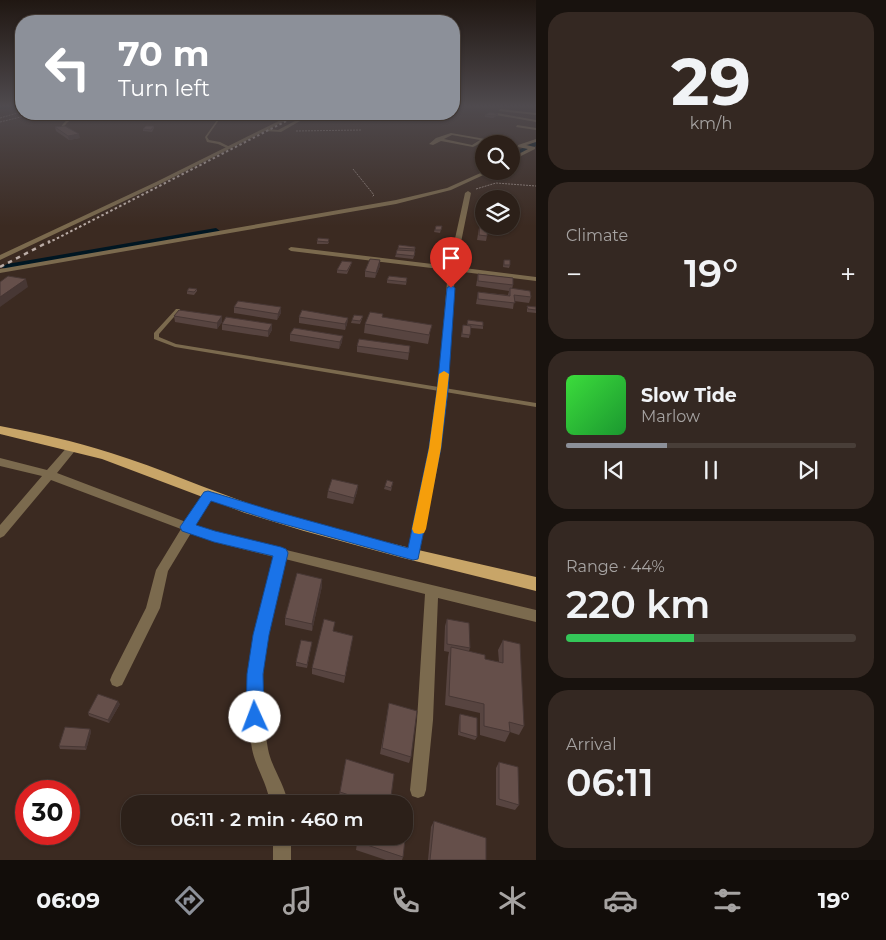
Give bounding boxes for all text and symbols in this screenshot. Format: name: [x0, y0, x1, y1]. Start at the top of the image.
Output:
text: 70 m: [118, 32, 209, 75]
icon: left: [35, 35, 100, 100]
text: 29: [671, 42, 751, 121]
text: Turn left: [118, 75, 210, 102]
text: km/h: [690, 114, 732, 133]
map controls: [475, 135, 520, 235]
button: search: [475, 135, 520, 180]
button: layers: [475, 190, 520, 235]
text: Climate: [566, 226, 628, 245]
pin: [430, 237, 472, 288]
icon: arrive: [437, 244, 465, 272]
text: 19°: [684, 250, 738, 297]
text: −: [566, 257, 582, 291]
text: +: [840, 257, 856, 291]
text: Slow Tide: [641, 384, 737, 407]
text: Marlow: [641, 407, 700, 426]
icon: previous: [600, 456, 628, 484]
icon: pause: [697, 456, 725, 484]
icon: next: [794, 456, 822, 484]
text: Range · 44%: [566, 557, 665, 576]
text: 220 km: [566, 581, 710, 628]
position arrow: [228, 690, 280, 742]
text: Arrival: [566, 735, 616, 754]
text: 06:11: [566, 759, 654, 806]
speed limit sign: 30: [15, 780, 80, 845]
text: 06:11 · 2 min · 460 m: [170, 808, 364, 831]
icon: directions: [172, 883, 207, 918]
icon: music: [280, 883, 315, 918]
icon: phone: [388, 883, 423, 918]
icon: climate: [495, 883, 530, 918]
icon: car: [603, 883, 638, 918]
icon: filters: [710, 883, 745, 918]
text: 06:09: [36, 887, 100, 914]
text: 19°: [818, 887, 850, 914]

